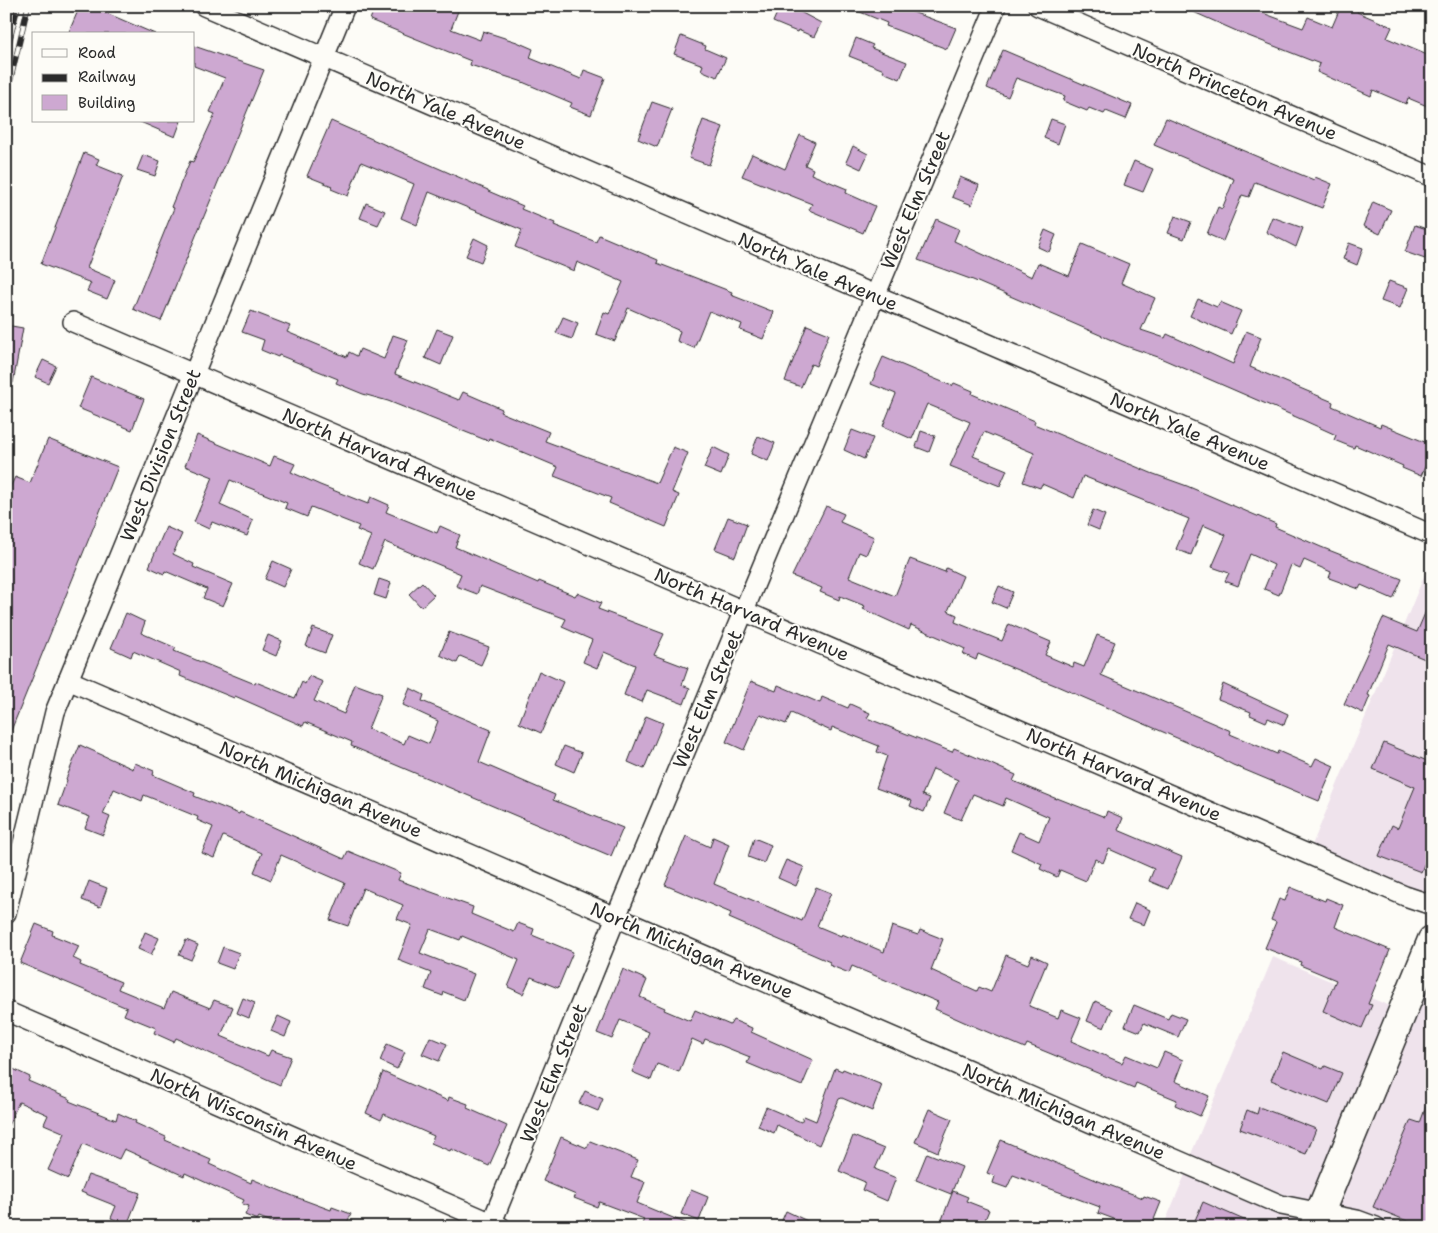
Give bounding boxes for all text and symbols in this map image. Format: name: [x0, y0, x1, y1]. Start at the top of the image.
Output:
legend: [32, 32, 195, 122]
street label: North Princeton Avenue: [1129, 37, 1341, 146]
text: Road: [78, 43, 116, 63]
street label: North Yale Avenue: [362, 66, 529, 155]
text: Railway: [78, 67, 136, 87]
text: Building: [78, 93, 135, 113]
street label: West Elm Street: [875, 127, 956, 273]
street label: North Yale Avenue: [734, 227, 901, 316]
street label: West Division Street: [114, 365, 207, 545]
street label: North Yale Avenue: [1106, 387, 1273, 476]
street label: North Harvard Avenue: [278, 402, 481, 507]
street label: North Harvard Avenue: [650, 562, 853, 667]
street label: West Elm Street: [667, 626, 748, 772]
street label: North Harvard Avenue: [1022, 722, 1225, 827]
street label: North Michigan Avenue: [216, 735, 426, 844]
street label: North Michigan Avenue: [587, 896, 797, 1005]
street label: West Elm Street: [514, 1000, 593, 1146]
street label: North Michigan Avenue: [959, 1057, 1169, 1166]
street label: North Wisconsin Avenue: [146, 1062, 361, 1176]

